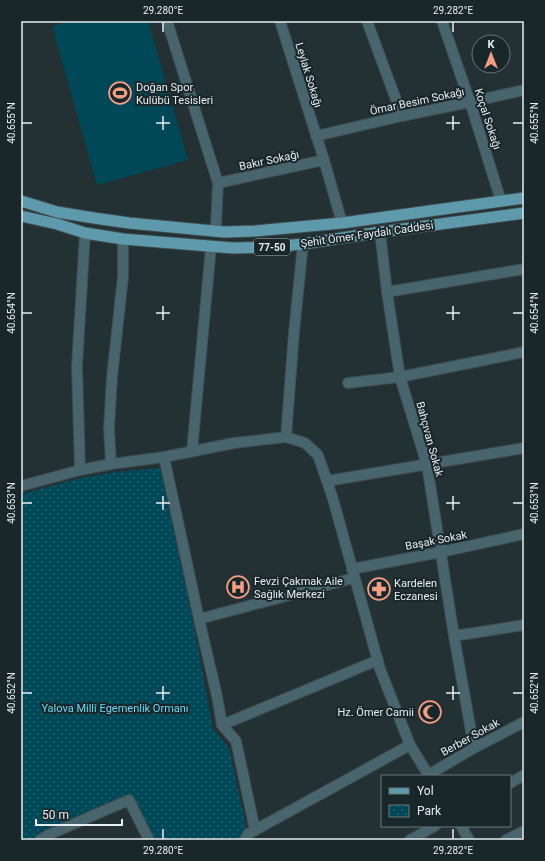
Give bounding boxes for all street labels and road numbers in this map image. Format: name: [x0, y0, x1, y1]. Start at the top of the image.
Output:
street label: Leylak Sokağı: [292, 41, 325, 109]
street label: Ömar Besim Sokağı: [369, 85, 466, 118]
street label: Koçal Sokağı: [472, 87, 504, 151]
street label: Bakır Sokağı: [238, 148, 300, 173]
street label: Şehit Ömer Faydalı Caddesi: [300, 219, 434, 250]
road number: 77-50: [254, 239, 290, 255]
street label: Bahçıvan Sokak: [413, 400, 446, 479]
street label: Başak Sokak: [404, 528, 469, 553]
street label: Berber Sokak: [439, 716, 502, 759]

